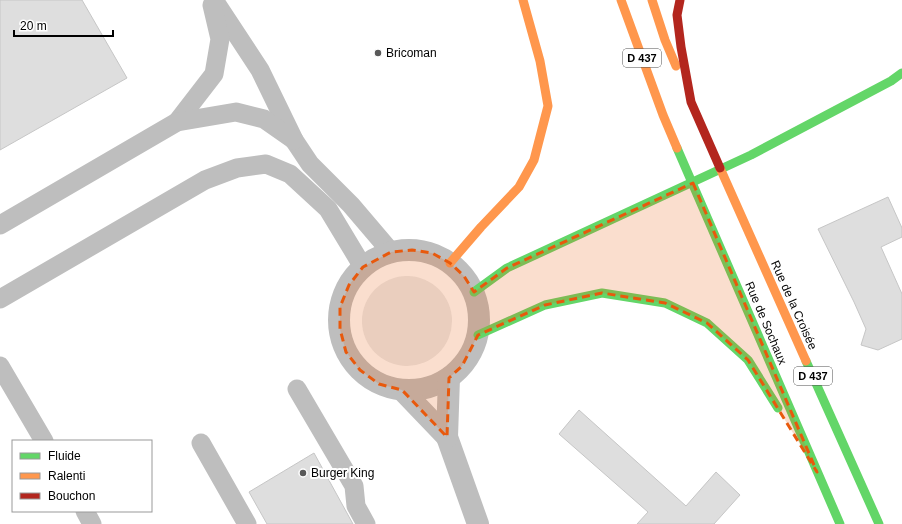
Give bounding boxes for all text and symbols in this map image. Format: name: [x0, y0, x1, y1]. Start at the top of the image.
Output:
scale bar: [14, 12, 113, 38]
text: 20 m: [20, 19, 47, 33]
place label: Bricoman: [386, 46, 437, 60]
marker: Bricoman: [373, 48, 383, 58]
road number: D 437: [623, 49, 661, 67]
street label: Rue de la Croisée: [768, 258, 820, 352]
street label: Rue de Sochaux: [742, 279, 790, 367]
road number: D 437: [794, 367, 832, 385]
legend: [12, 440, 152, 512]
text: Fluide: [48, 449, 81, 463]
place label: Burger King: [311, 466, 374, 480]
marker: Burger King: [298, 468, 308, 478]
text: Ralenti: [48, 469, 85, 483]
text: Bouchon: [48, 489, 95, 503]

